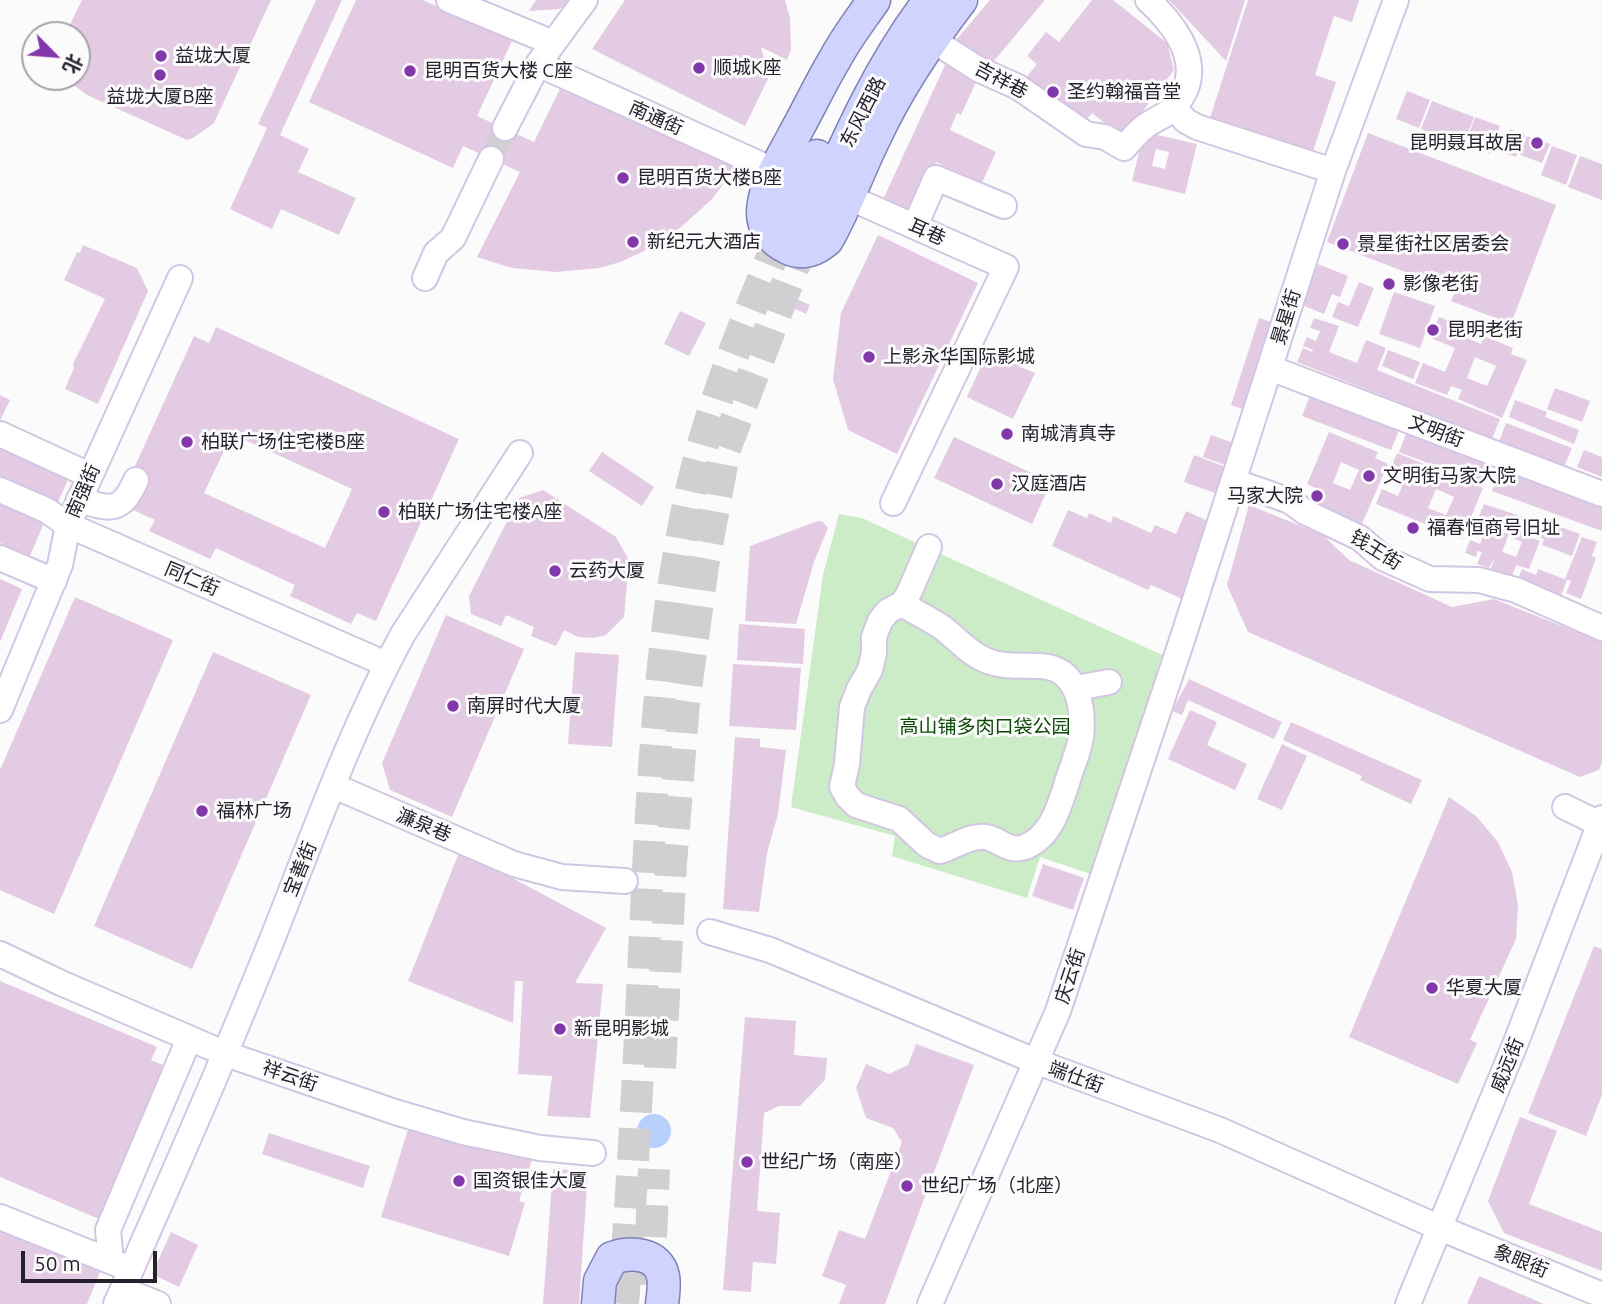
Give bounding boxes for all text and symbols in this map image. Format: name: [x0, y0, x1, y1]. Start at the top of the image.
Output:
north arrow: [21, 21, 91, 91]
place label: 益垅大厦: [175, 45, 251, 67]
marker: 益垅大厦: [153, 48, 169, 64]
text: 北: [59, 51, 87, 77]
place label: 顺城K座: [713, 57, 782, 79]
street label: 吉祥巷: [970, 57, 1032, 103]
place label: 昆明百货大楼 C座: [424, 60, 573, 82]
marker: 顺城K座: [691, 60, 707, 76]
marker: 昆明百货大楼 C座: [402, 63, 418, 79]
marker: 益垅大厦B座: [152, 67, 168, 83]
street label: 东风西路: [836, 73, 890, 151]
place label: 圣约翰福音堂: [1067, 81, 1181, 103]
marker: 圣约翰福音堂: [1045, 84, 1061, 100]
place label: 益垅大厦B座: [106, 86, 214, 108]
street label: 南通街: [625, 96, 687, 140]
place label: 昆明聂耳故居: [1409, 132, 1523, 154]
marker: 昆明聂耳故居: [1529, 135, 1545, 151]
place label: 昆明百货大楼B座: [637, 167, 782, 189]
marker: 昆明百货大楼B座: [615, 170, 631, 186]
street label: 耳巷: [905, 214, 949, 250]
place label: 新纪元大酒店: [647, 231, 761, 253]
place label: 景星街社区居委会: [1357, 233, 1509, 255]
marker: 新纪元大酒店: [625, 234, 641, 250]
marker: 景星街社区居委会: [1335, 236, 1351, 252]
place label: 影像老街: [1403, 273, 1479, 295]
marker: 影像老街: [1381, 276, 1397, 292]
street label: 景星街: [1267, 286, 1305, 348]
place label: 昆明老街: [1447, 319, 1523, 341]
marker: 昆明老街: [1425, 322, 1441, 338]
place label: 上影永华国际影城: [883, 346, 1035, 368]
marker: 上影永华国际影城: [861, 349, 877, 365]
street label: 文明街: [1405, 410, 1467, 452]
place label: 南城清真寺: [1021, 423, 1116, 445]
marker: 南城清真寺: [999, 426, 1015, 442]
place label: 柏联广场住宅楼B座: [201, 431, 365, 453]
marker: 柏联广场住宅楼B座: [179, 434, 195, 450]
street label: 南强街: [61, 460, 105, 522]
place label: 文明街马家大院: [1383, 465, 1516, 487]
marker: 文明街马家大院: [1361, 468, 1377, 484]
place label: 汉庭酒店: [1011, 473, 1087, 495]
marker: 汉庭酒店: [989, 476, 1005, 492]
place label: 马家大院: [1227, 485, 1303, 507]
marker: 马家大院: [1309, 488, 1325, 504]
place label: 柏联广场住宅楼A座: [398, 501, 562, 523]
marker: 柏联广场住宅楼A座: [376, 504, 392, 520]
place label: 福春恒商号旧址: [1427, 517, 1560, 539]
marker: 福春恒商号旧址: [1405, 520, 1421, 536]
street label: 钱王街: [1346, 525, 1406, 575]
street label: 同仁街: [161, 557, 223, 601]
place label: 云药大厦: [569, 560, 645, 582]
marker: 云药大厦: [547, 563, 563, 579]
place label: 南屏时代大厦: [467, 695, 581, 717]
marker: 南屏时代大厦: [445, 698, 461, 714]
park label: 高山铺多肉口袋公园: [900, 716, 1070, 738]
place label: 福林广场: [216, 800, 292, 822]
marker: 福林广场: [194, 803, 210, 819]
street label: 濂泉巷: [393, 803, 455, 847]
street label: 宝善街: [279, 838, 321, 900]
street label: 庆云街: [1050, 945, 1090, 1007]
place label: 华夏大厦: [1446, 977, 1522, 999]
marker: 华夏大厦: [1424, 980, 1440, 996]
place label: 新昆明影城: [574, 1018, 669, 1040]
marker: 新昆明影城: [552, 1021, 568, 1037]
street label: 威远街: [1486, 1034, 1528, 1096]
street label: 祥云街: [259, 1056, 321, 1096]
street label: 端仕街: [1045, 1057, 1107, 1097]
place label: 世纪广场（南座）: [761, 1151, 913, 1173]
marker: 世纪广场（南座）: [739, 1154, 755, 1170]
place label: 国资银佳大厦: [473, 1170, 587, 1192]
marker: 国资银佳大厦: [451, 1173, 467, 1189]
place label: 世纪广场（北座）: [921, 1175, 1073, 1197]
marker: 世纪广场（北座）: [899, 1178, 915, 1194]
scale bar: [24, 1238, 161, 1282]
street label: 象眼街: [1490, 1240, 1552, 1282]
text: 50 m: [34, 1251, 81, 1275]

